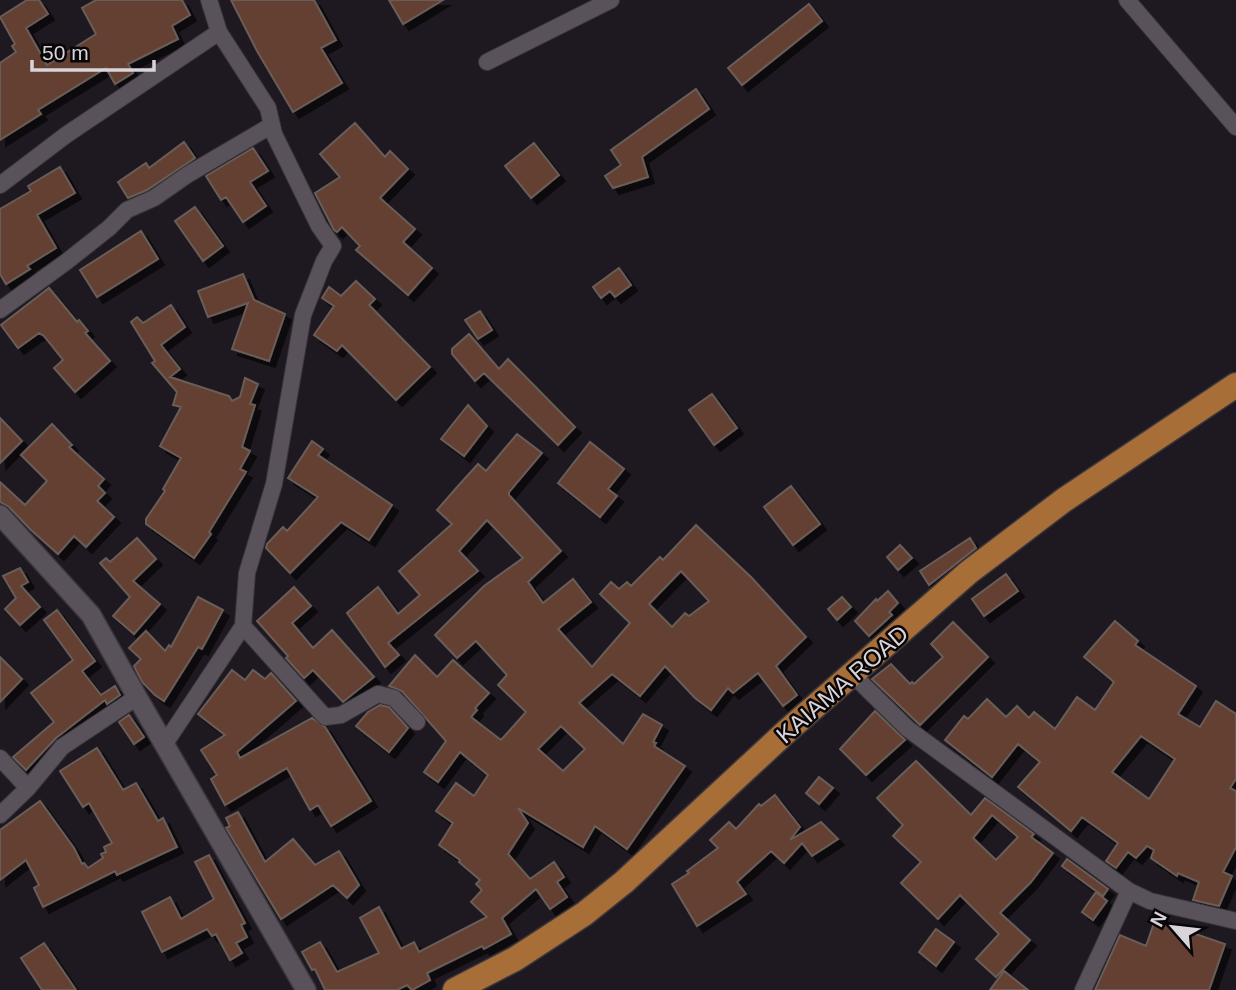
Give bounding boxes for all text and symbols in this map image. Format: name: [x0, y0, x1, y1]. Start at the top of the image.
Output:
scale bar: [32, 28, 154, 72]
text: 50 m: [42, 41, 89, 64]
street label: KAIAMA ROAD: [771, 620, 913, 748]
north arrow: [1138, 892, 1208, 962]
text: N: [1146, 908, 1171, 930]

